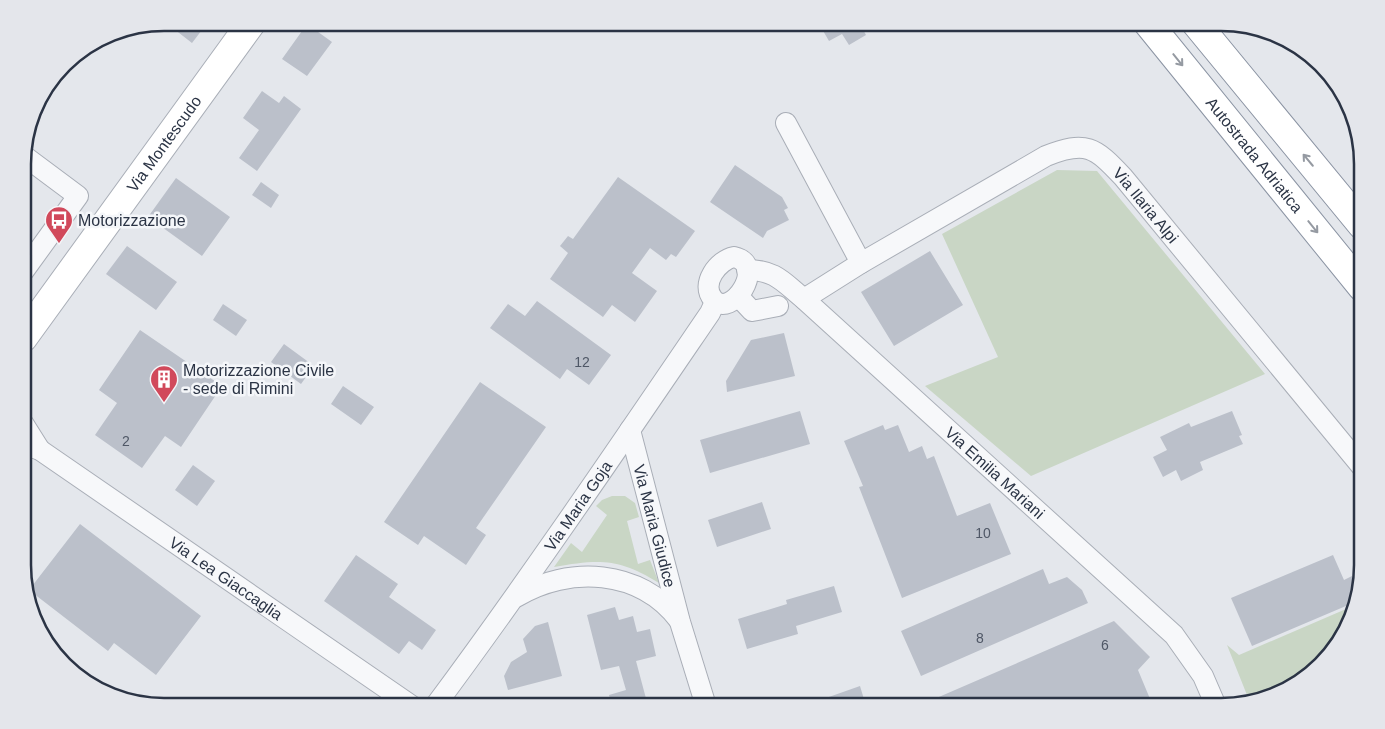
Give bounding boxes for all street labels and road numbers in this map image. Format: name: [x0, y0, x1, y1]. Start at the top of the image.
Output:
street label: Via Montescudo: [124, 93, 205, 195]
street label: Autostrada Adriatica: [1203, 94, 1306, 216]
street label: Via Ilaria Alpi: [1109, 164, 1182, 246]
street label: Via Emilia Mariani: [942, 424, 1048, 522]
street label: Via Maria Goja: [541, 458, 615, 554]
street label: Via Maria Giudice: [630, 463, 679, 589]
street label: Via Lea Giaccaglia: [166, 534, 286, 623]

